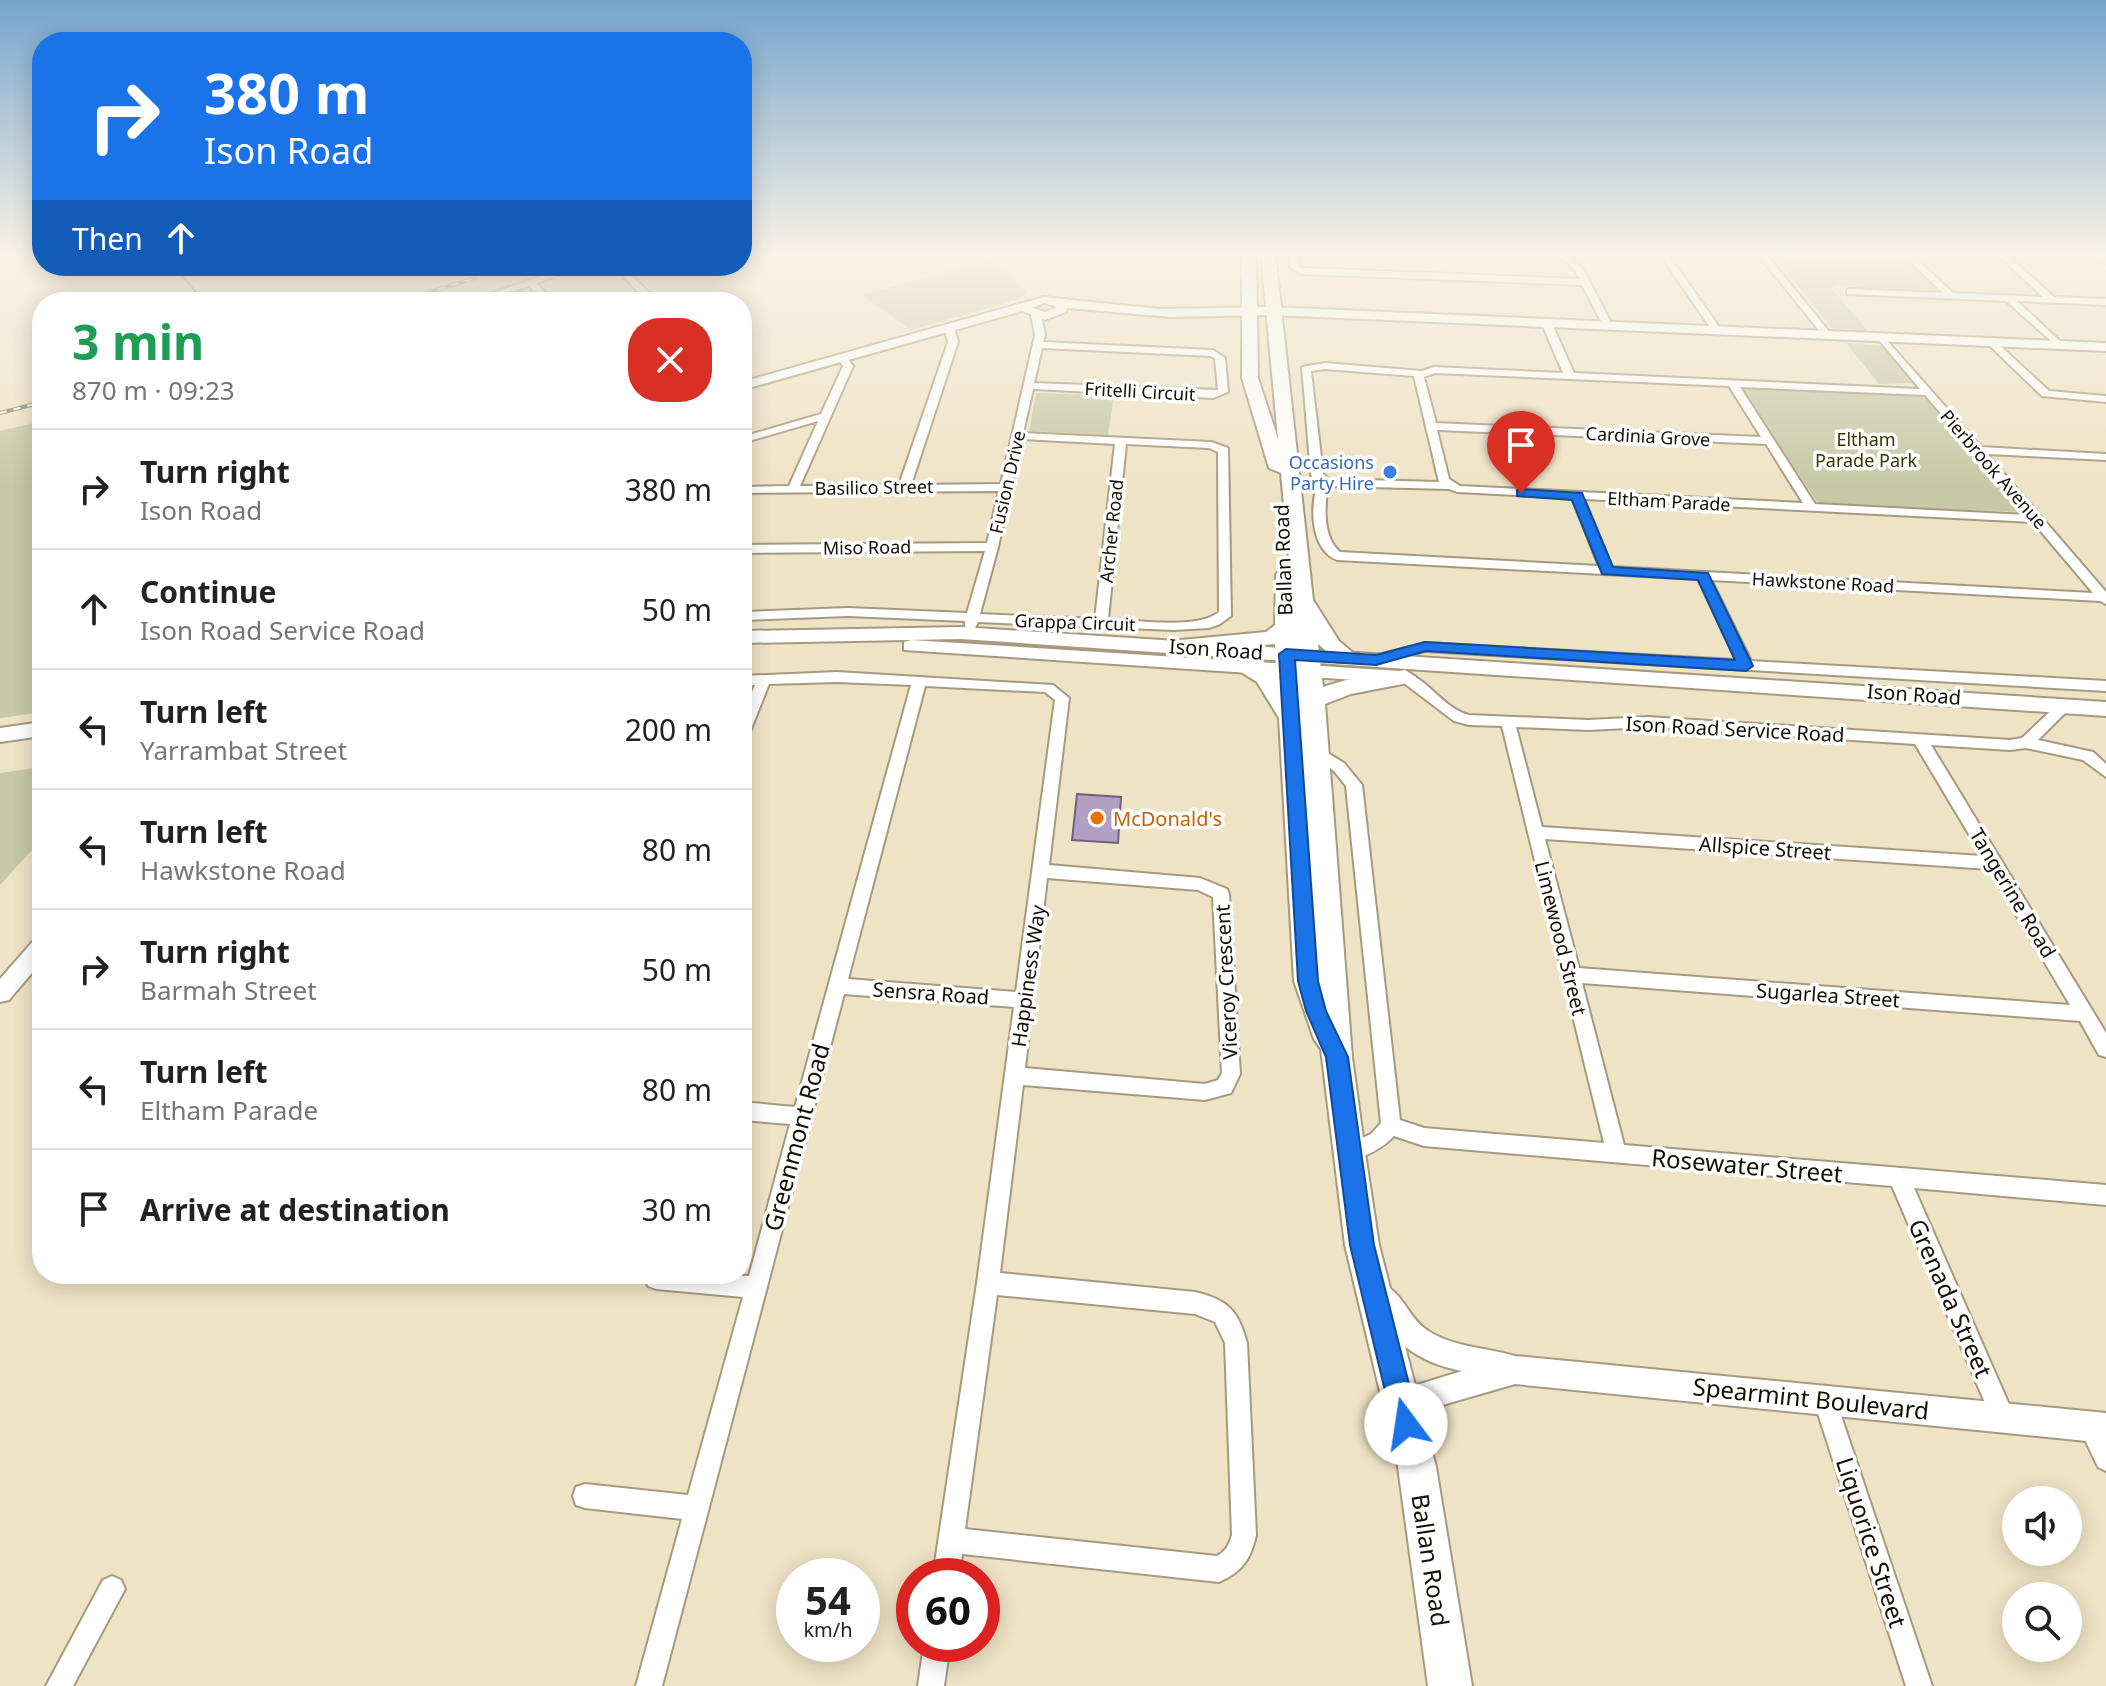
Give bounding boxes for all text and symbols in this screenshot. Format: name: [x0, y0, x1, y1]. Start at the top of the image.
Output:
text: 380 m: [204, 54, 369, 130]
icon: right: [72, 64, 176, 168]
text: Ison Road: [204, 126, 373, 175]
icon: ahead: [159, 216, 203, 260]
text: Then: [72, 218, 143, 259]
text: 3 min: [72, 309, 204, 374]
button: close: [628, 318, 712, 402]
text: 870 m · 09:23: [72, 372, 235, 408]
street label: Fritelli Circuit: [1084, 376, 1196, 406]
street label: Pierbrook Avenue: [1936, 404, 2052, 534]
pin: [1487, 411, 1555, 493]
street label: Cardinia Grove: [1585, 421, 1711, 451]
icon: arrive: [1499, 423, 1543, 467]
park label: Eltham Parade Park: [1815, 427, 1917, 472]
street label: Fusion Drive: [984, 428, 1030, 536]
place label: Occasions Party Hire: [1289, 450, 1374, 495]
text: Turn right: [140, 451, 290, 492]
marker: Occasions Party Hire: [1381, 463, 1399, 481]
icon: right: [72, 467, 116, 511]
text: 380 m: [625, 469, 712, 510]
street label: Basilico Street: [814, 474, 934, 500]
street label: Archer Road: [1094, 478, 1128, 584]
street label: Eltham Parade: [1607, 486, 1731, 516]
text: Ison Road: [140, 492, 262, 528]
street label: Ballan Road: [1268, 504, 1298, 616]
street label: Miso Road: [823, 534, 911, 560]
street label: Hawkstone Road: [1751, 566, 1895, 598]
text: Continue: [140, 571, 276, 612]
icon: ahead: [72, 587, 116, 631]
text: 50 m: [642, 589, 712, 630]
street label: Grappa Circuit: [1014, 608, 1136, 636]
text: Ison Road Service Road: [140, 612, 425, 648]
street label: Ison Road: [1168, 632, 1264, 666]
street label: Ison Road: [1866, 677, 1962, 711]
text: Turn left: [140, 691, 268, 732]
icon: left: [72, 707, 116, 751]
text: 200 m: [625, 709, 712, 750]
street label: Ison Road Service Road: [1625, 710, 1845, 748]
text: Yarrambat Street: [140, 732, 347, 768]
place label: McDonald's: [1113, 805, 1222, 832]
marker: McDonald's: [1088, 809, 1106, 827]
text: Turn left: [140, 811, 268, 852]
street label: Tangerine Road: [1964, 823, 2062, 963]
icon: left: [72, 827, 116, 871]
text: 80 m: [642, 829, 712, 870]
street label: Allspice Street: [1698, 830, 1832, 866]
text: Hawkstone Road: [140, 852, 346, 888]
street label: Limewood Street: [1529, 858, 1593, 1018]
street label: Happiness Way: [1005, 902, 1051, 1049]
street label: Viceroy Crescent: [1208, 904, 1244, 1060]
text: Turn right: [140, 931, 290, 972]
icon: right: [72, 947, 116, 991]
text: 50 m: [642, 949, 712, 990]
text: Barmah Street: [140, 972, 317, 1008]
street label: Sensra Road: [872, 975, 990, 1011]
street label: Sugarlea Street: [1755, 977, 1901, 1013]
street label: Greenmont Road: [755, 1039, 837, 1235]
text: Turn left: [140, 1051, 268, 1092]
icon: left: [72, 1067, 116, 1111]
text: 80 m: [642, 1069, 712, 1110]
text: Eltham Parade: [140, 1092, 318, 1128]
street label: Rosewater Street: [1650, 1140, 1844, 1190]
icon: arrive: [72, 1187, 116, 1231]
text: Arrive at destination: [140, 1189, 450, 1230]
text: 30 m: [642, 1189, 712, 1230]
street label: Grenada Street: [1901, 1214, 2001, 1383]
street label: Spearmint Boulevard: [1691, 1369, 1931, 1427]
position arrow: [1364, 1382, 1448, 1466]
street label: Liquorice Street: [1829, 1453, 1915, 1632]
map controls: [2002, 1486, 2082, 1662]
button: sound: [2002, 1486, 2082, 1566]
street label: Ballan Road: [1404, 1491, 1458, 1629]
speed limit sign: 60: [896, 1558, 1000, 1662]
text: 54: [805, 1572, 851, 1627]
button: search: [2002, 1582, 2082, 1662]
text: km/h: [803, 1616, 853, 1643]

